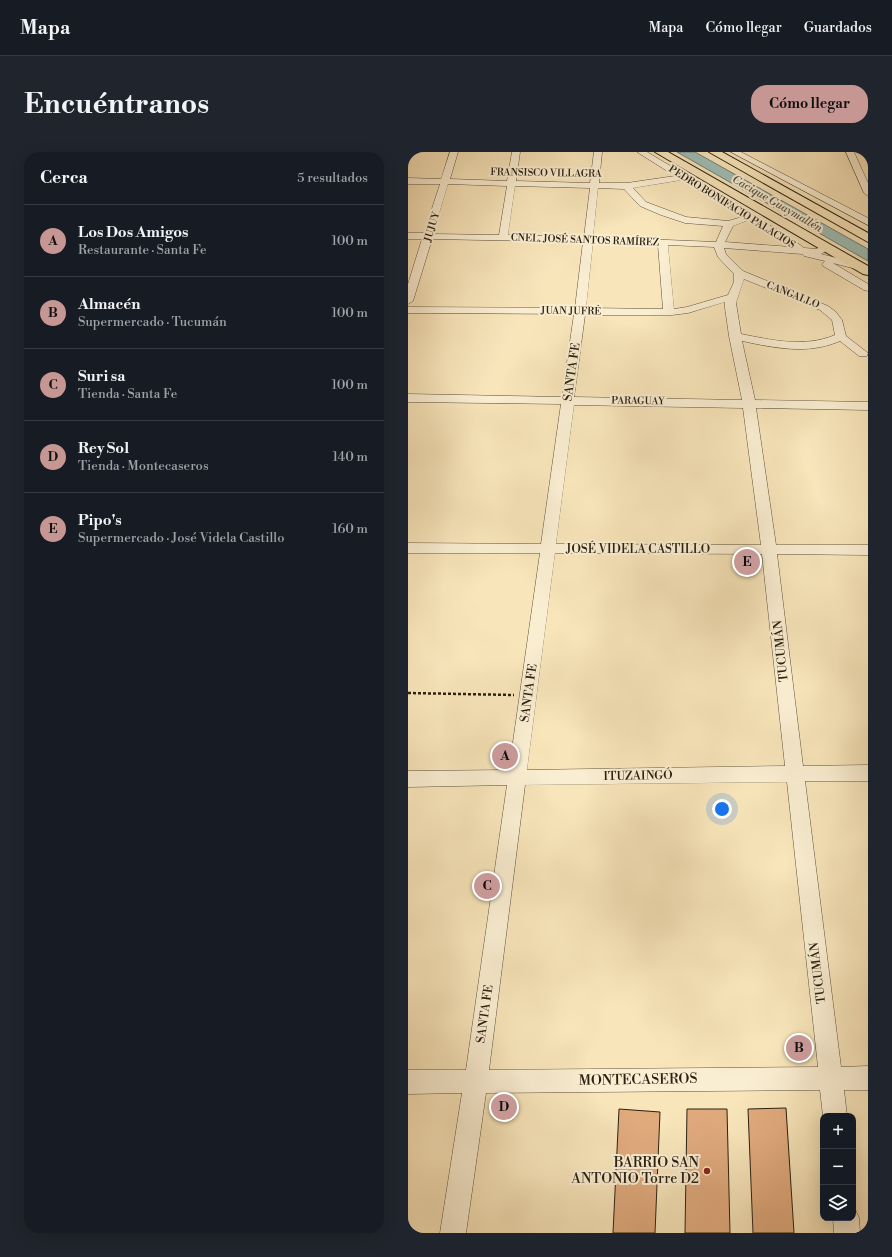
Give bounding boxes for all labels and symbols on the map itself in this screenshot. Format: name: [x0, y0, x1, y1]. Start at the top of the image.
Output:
street label: PEDRO BONIFACIO PALACIOS: [666, 163, 798, 251]
street label: FRANSISCO VILLAGRA: [490, 166, 603, 180]
water label: Cacique Guaymallén: [730, 173, 825, 236]
street label: JUJUY: [422, 210, 442, 244]
street label: CNEL. JOSÉ SANTOS RAMÍREZ: [511, 229, 660, 249]
street label: CANGALLO: [765, 279, 821, 311]
street label: JUAN JUFRÉ: [540, 302, 601, 318]
street label: SANTA FE: [560, 342, 584, 402]
street label: PARAGUAY: [611, 395, 665, 407]
street label: JOSÉ VIDELA CASTILLO: [565, 540, 710, 557]
pin: E: [734, 547, 760, 577]
street label: TUCUMÁN: [768, 619, 792, 683]
street label: SANTA FE: [517, 663, 541, 723]
pin: A: [492, 741, 518, 771]
street label: ITUZAINGÓ: [603, 766, 673, 784]
your location: [712, 799, 732, 819]
pin: C: [474, 871, 500, 901]
street label: TUCUMÁN: [805, 941, 829, 1005]
street label: SANTA FE: [473, 984, 497, 1044]
pin: B: [786, 1033, 812, 1063]
street label: MONTECASEROS: [578, 1070, 698, 1090]
pin: D: [491, 1092, 517, 1122]
place label: BARRIO SAN ANTONIO Torre D2: [570, 1154, 700, 1188]
marker: BARRIO SAN ANTONIO Torre D2: [702, 1166, 712, 1176]

